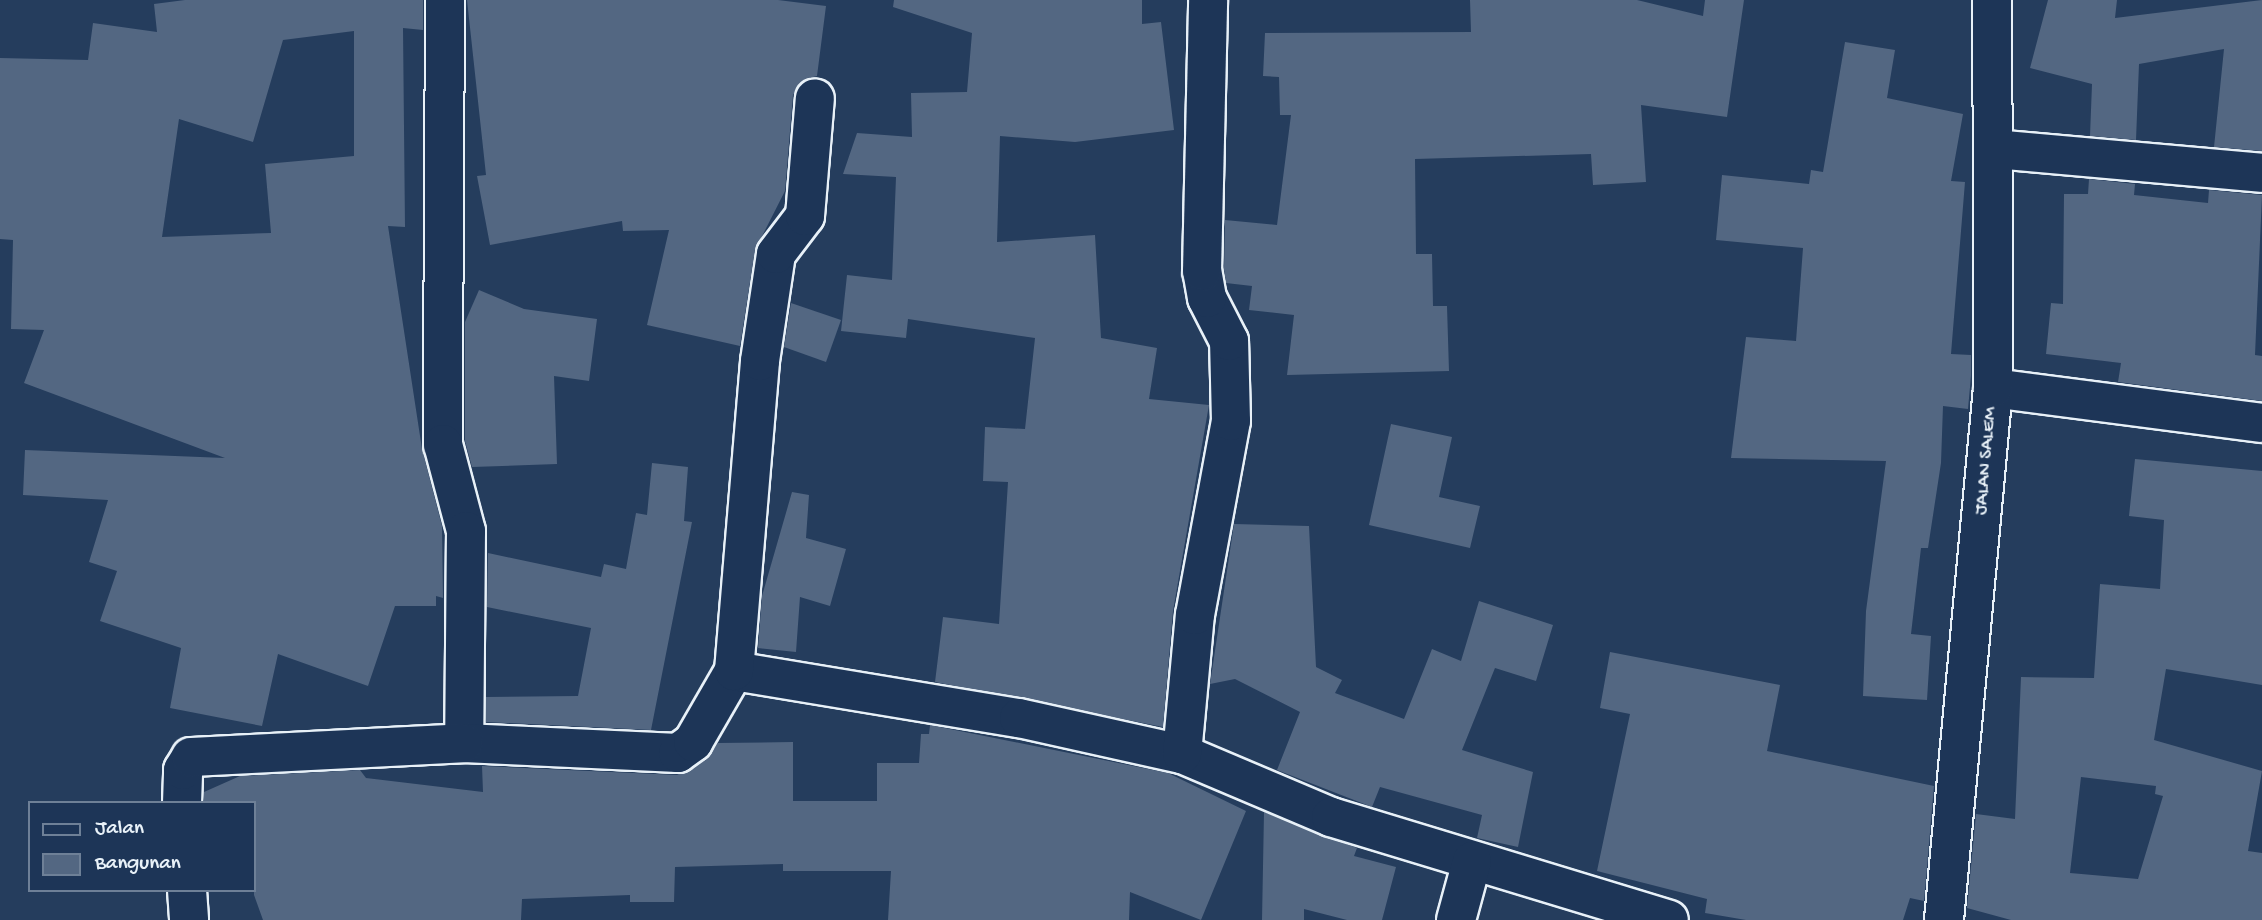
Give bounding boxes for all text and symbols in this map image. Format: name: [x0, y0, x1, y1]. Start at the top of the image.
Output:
street label: JALAN SALEM: [1971, 406, 2003, 516]
legend: [28, 801, 256, 892]
text: Jalan: [95, 817, 144, 842]
text: Bangunan: [95, 852, 181, 877]

